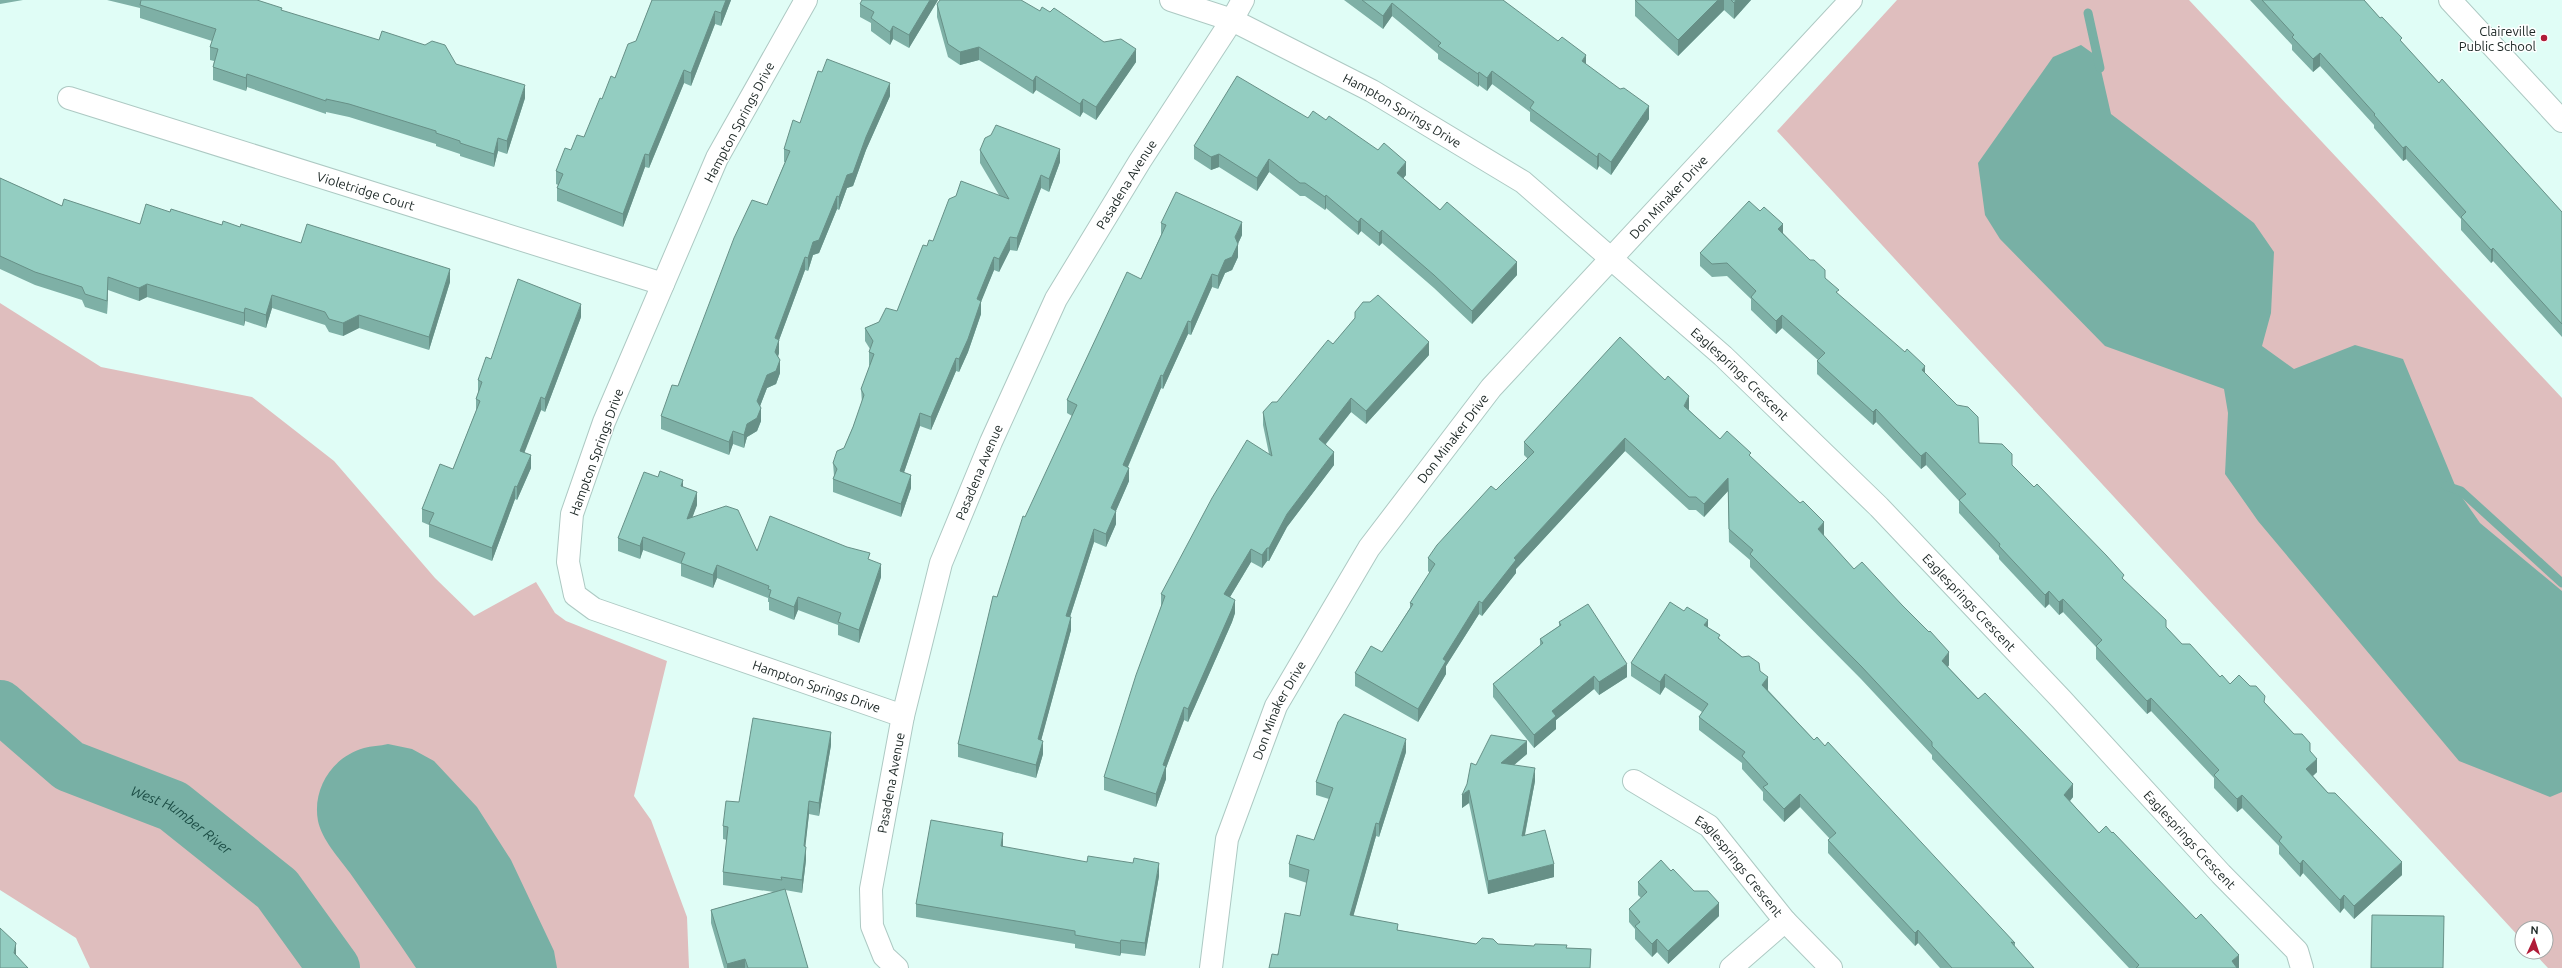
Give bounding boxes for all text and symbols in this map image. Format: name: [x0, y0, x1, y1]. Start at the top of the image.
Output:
place label: Claireville Public School: [2459, 24, 2537, 53]
marker: Claireville Public School: [2539, 33, 2549, 43]
street label: Hampton Springs Drive: [701, 59, 777, 185]
street label: Hampton Springs Drive: [1341, 71, 1464, 150]
street label: Pasadena Avenue: [1093, 137, 1159, 232]
street label: Don Minaker Drive: [1626, 152, 1710, 241]
street label: Violetridge Court: [315, 169, 416, 213]
street label: Eaglesprings Crescent: [1688, 325, 1792, 423]
street label: Hampton Springs Drive: [566, 386, 626, 518]
street label: Don Minaker Drive: [1414, 391, 1491, 486]
street label: Pasadena Avenue: [953, 422, 1005, 522]
street label: Eaglesprings Crescent: [1920, 551, 2019, 654]
street label: Hampton Springs Drive: [751, 657, 882, 715]
street label: Don Minaker Drive: [1250, 658, 1308, 762]
street label: Pasadena Avenue: [874, 731, 907, 834]
water label: West Humber River: [129, 783, 235, 858]
street label: Eaglesprings Crescent: [2141, 788, 2239, 892]
street label: Eaglesprings Crescent: [1693, 812, 1786, 919]
north arrow: [2514, 920, 2554, 960]
text: N: [2530, 924, 2539, 936]

